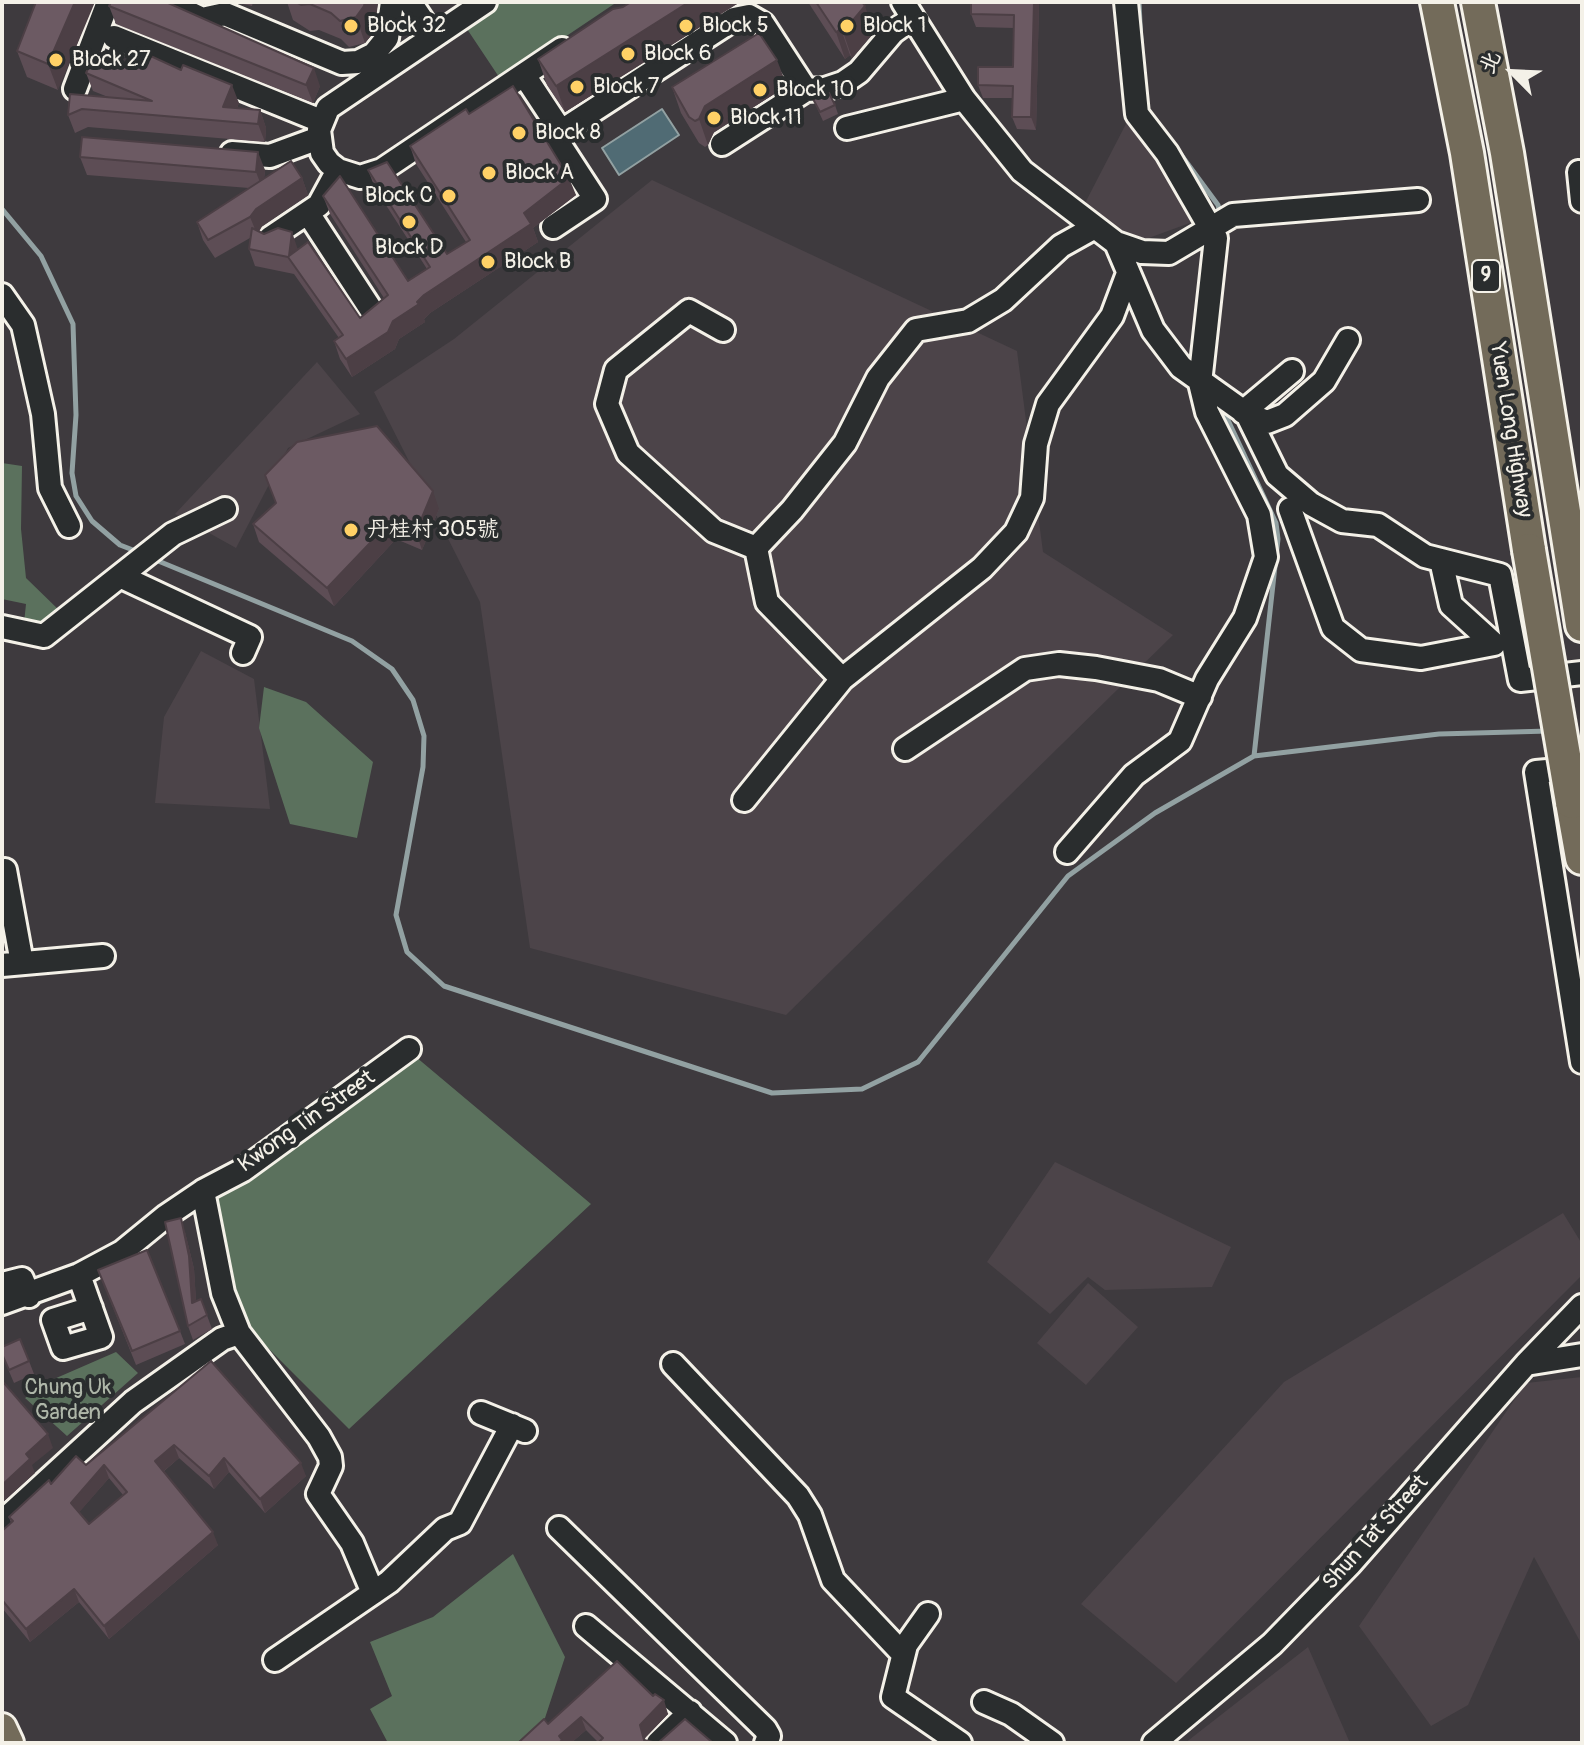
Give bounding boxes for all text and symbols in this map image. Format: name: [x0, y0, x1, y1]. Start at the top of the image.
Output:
place label: Block 32: [367, 13, 446, 39]
place label: Block 5: [702, 13, 769, 39]
place label: Block 1: [863, 13, 926, 39]
marker: Block 32: [342, 17, 360, 35]
marker: Block 5: [677, 17, 695, 35]
marker: Block 1: [838, 17, 856, 35]
north arrow: [1472, 32, 1552, 112]
place label: Block 6: [644, 41, 711, 67]
marker: Block 6: [619, 45, 637, 63]
text: 北: [1473, 46, 1507, 78]
place label: Block 27: [72, 47, 151, 73]
marker: Block 27: [47, 51, 65, 69]
place label: Block 7: [593, 74, 659, 100]
place label: Block 10: [776, 77, 854, 103]
marker: Block 7: [568, 78, 586, 96]
marker: Block 10: [751, 81, 769, 99]
place label: Block 11: [730, 105, 802, 131]
marker: Block 11: [705, 109, 723, 127]
place label: Block 8: [535, 120, 601, 146]
marker: Block 8: [510, 124, 528, 142]
place label: Block A: [505, 160, 574, 186]
marker: Block A: [480, 164, 498, 182]
place label: Block C: [365, 183, 433, 209]
marker: Block C: [440, 187, 458, 205]
marker: Block D: [400, 213, 418, 231]
place label: Block D: [375, 235, 443, 261]
place label: Block B: [504, 249, 571, 275]
marker: Block B: [479, 253, 497, 271]
road number: 9: [1472, 260, 1500, 292]
street label: Yuen Long Highway: [1483, 341, 1537, 519]
place label: 丹桂村 305號: [367, 517, 499, 543]
marker: 丹桂村 305號: [342, 521, 360, 539]
street label: Kwong Tin Street: [234, 1065, 380, 1179]
park label: Chung Uk Garden: [25, 1375, 111, 1426]
street label: Shun Tat Street: [1318, 1470, 1434, 1596]

